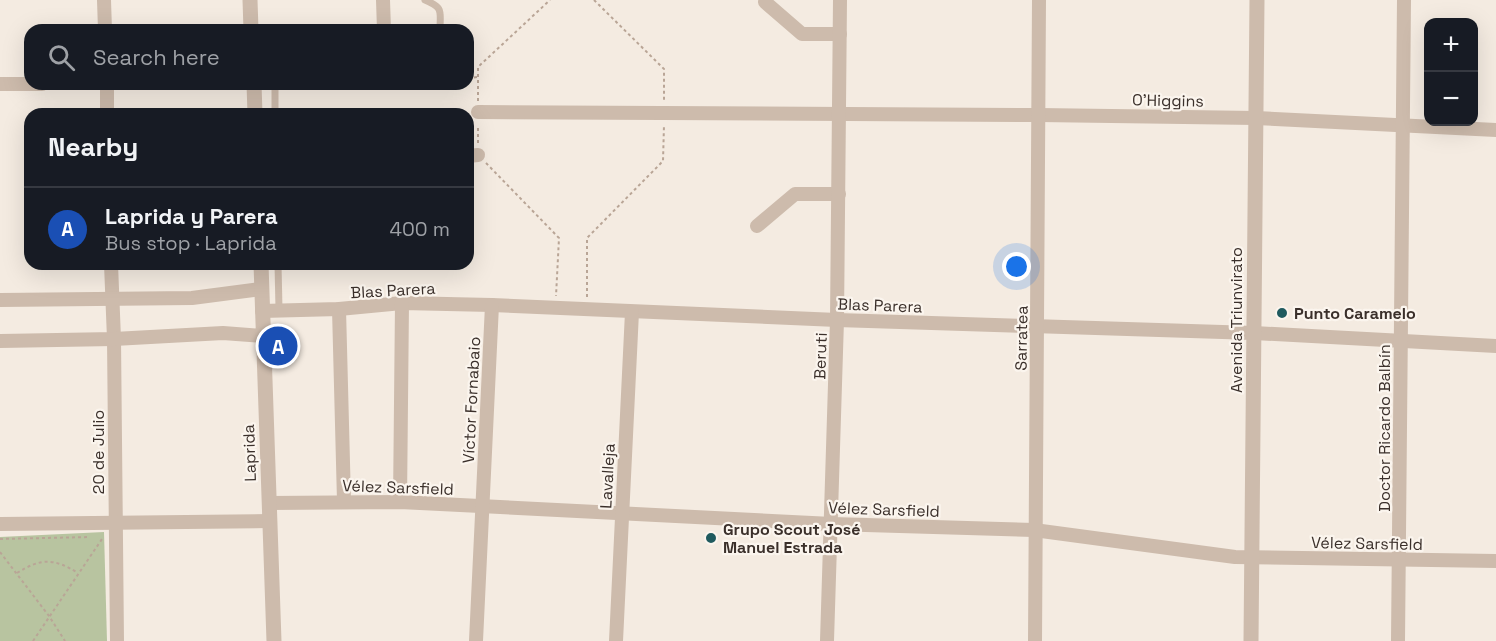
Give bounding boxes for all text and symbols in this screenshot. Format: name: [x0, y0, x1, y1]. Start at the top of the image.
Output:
map controls: [1424, 18, 1478, 126]
button: +: [1424, 18, 1478, 72]
search box: [24, 24, 474, 90]
icon: search: [45, 41, 78, 74]
text: Search here: [93, 43, 220, 71]
button: −: [1424, 72, 1478, 126]
street label: O'Higgins: [1132, 89, 1204, 112]
text: Nearby: [48, 130, 138, 164]
text: Laprida y Parera: [105, 202, 278, 230]
text: A: [61, 216, 74, 242]
text: 400 m: [390, 216, 450, 242]
text: Bus stop · Laprida: [105, 230, 277, 256]
street label: Avenida Triunvirato: [1226, 247, 1247, 393]
your location: [1002, 252, 1031, 281]
street label: Blas Parera: [350, 278, 436, 303]
street label: Blas Parera: [837, 294, 923, 317]
place label: Punto Caramelo: [1294, 303, 1416, 324]
street label: Sarratea: [1010, 305, 1033, 371]
marker: Punto Caramelo: [1275, 306, 1289, 320]
pin: A: [258, 324, 298, 368]
street label: Beruti: [809, 332, 832, 380]
street label: Víctor Fornabaio: [458, 336, 485, 464]
street label: Doctor Ricardo Balbín: [1374, 344, 1395, 512]
street label: 20 de Julio: [88, 410, 109, 494]
street label: Laprida: [238, 424, 261, 482]
street label: Lavalleja: [595, 443, 620, 509]
street label: Vélez Sarsfield: [342, 475, 454, 500]
street label: Vélez Sarsfield: [828, 497, 940, 522]
place label: Grupo Scout José Manuel Estrada: [723, 519, 861, 558]
marker: Grupo Scout José Manuel Estrada: [704, 531, 718, 545]
street label: Vélez Sarsfield: [1311, 532, 1423, 555]

